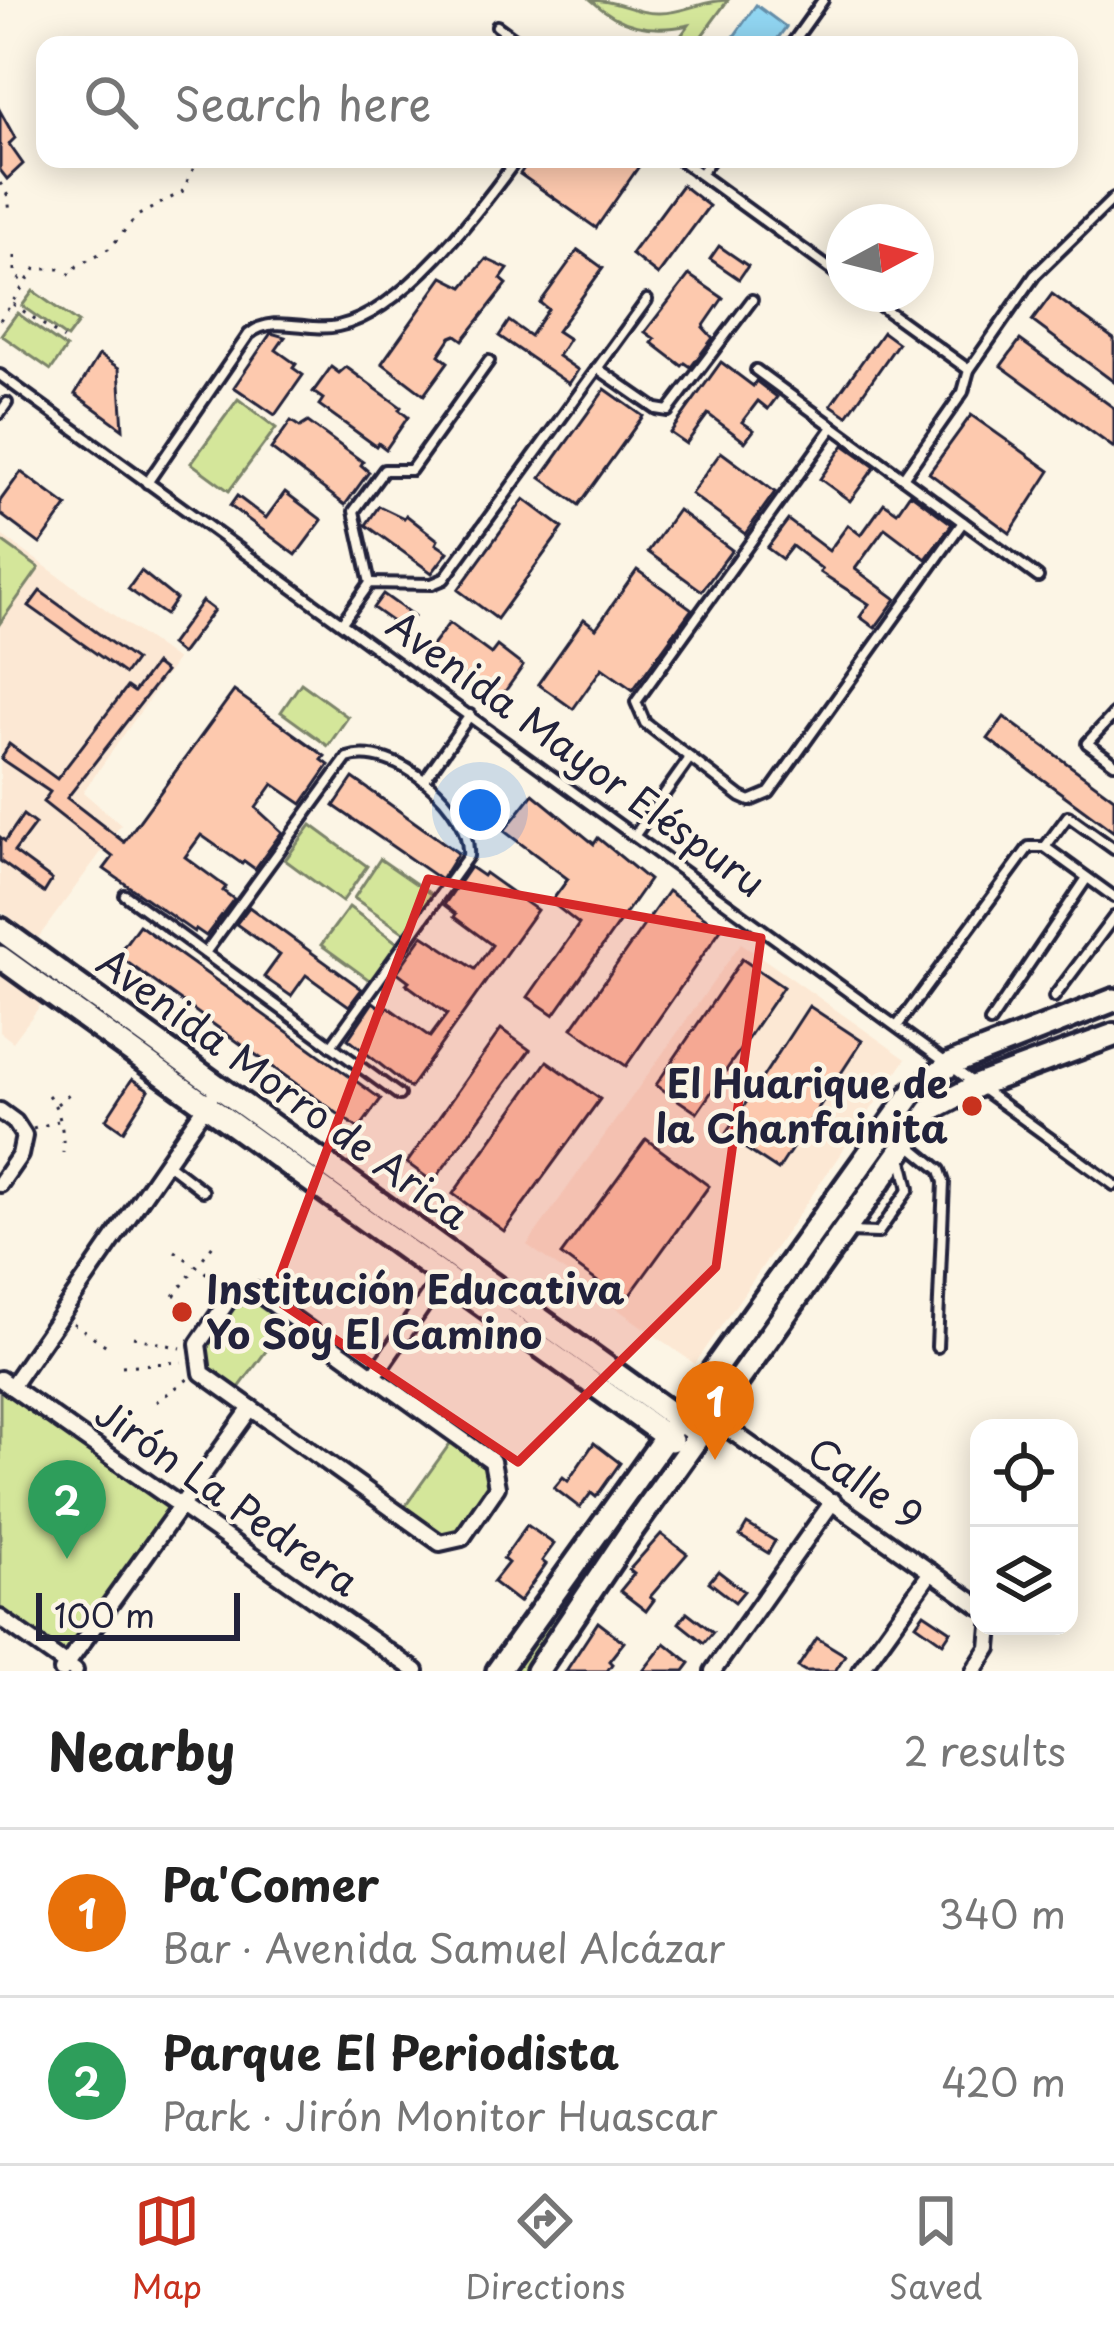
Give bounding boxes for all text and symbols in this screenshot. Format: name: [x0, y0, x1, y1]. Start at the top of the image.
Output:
search box: [36, 36, 1078, 168]
text: Search here: [174, 68, 431, 136]
icon: search: [78, 69, 144, 135]
north arrow: [826, 204, 934, 312]
street label: Avenida Mayor Eléspuru: [376, 594, 779, 910]
your location: [450, 780, 510, 840]
street label: Avenida Morro de Arica: [86, 932, 483, 1243]
place label: El Huarique de la Chanfainita: [656, 1052, 948, 1156]
marker: El Huarique de la Chanfainita: [959, 1093, 985, 1119]
place label: Institución Educativa Yo Soy El Camino: [206, 1258, 625, 1362]
marker: Institución Educativa Yo Soy El Camino: [169, 1299, 195, 1325]
pin: 1: [676, 1361, 754, 1460]
street label: Jirón La Pedrera: [84, 1383, 373, 1609]
map controls: [970, 1419, 1078, 1635]
button: locate: [970, 1419, 1078, 1527]
street label: Calle 9: [797, 1421, 936, 1543]
pin: 2: [28, 1460, 106, 1559]
button: layers: [970, 1527, 1078, 1635]
scale bar: [36, 1587, 240, 1640]
text: 100 m: [54, 1589, 155, 1639]
text: Nearby: [48, 1711, 235, 1788]
text: 2 results: [904, 1720, 1066, 1779]
text: Pa'Comer: [162, 1849, 379, 1917]
text: 1: [78, 1883, 96, 1942]
text: 340 m: [938, 1883, 1066, 1942]
text: Bar · Avenida Samuel Alcázar: [162, 1917, 725, 1976]
text: Parque El Periodista: [162, 2017, 619, 2085]
text: 2: [73, 2051, 101, 2110]
text: 420 m: [941, 2051, 1066, 2110]
text: Park · Jirón Monitor Huascar: [162, 2085, 717, 2144]
tab: Map: [132, 2188, 202, 2310]
tab: Directions: [465, 2188, 626, 2310]
tab: Saved: [889, 2188, 982, 2310]

